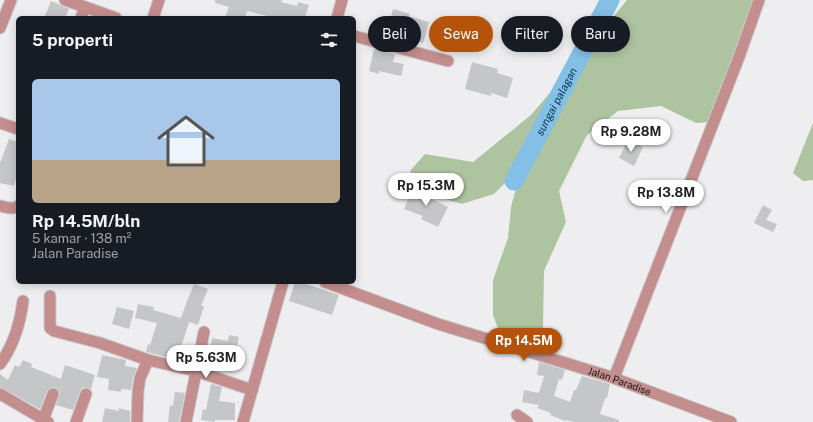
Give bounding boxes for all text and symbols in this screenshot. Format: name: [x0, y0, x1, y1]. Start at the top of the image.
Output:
chip: Beli: [368, 16, 421, 52]
chip: Sewa: [429, 16, 493, 52]
chip: Filter: [501, 16, 563, 52]
chip: Baru: [571, 16, 630, 52]
icon: filters: [318, 29, 340, 51]
text: 5 properti: [32, 30, 113, 50]
water label: sungai palagan: [533, 66, 579, 137]
icon: home: [150, 105, 222, 177]
pin: Rp 9.28M: [590, 119, 672, 153]
text: Rp 9.28M: [600, 124, 662, 139]
pin: Rp 15.3M: [385, 173, 467, 207]
text: Rp 15.3M: [397, 178, 455, 193]
pin: Rp 13.8M: [625, 180, 707, 214]
text: Rp 13.8M: [637, 185, 695, 200]
text: Rp 14.5M/bln: [32, 211, 140, 231]
text: 5 kamar · 138 m²: [32, 231, 132, 246]
text: Jalan Paradise: [32, 246, 118, 261]
pin: Rp 14.5M: [483, 328, 565, 362]
text: Rp 14.5M: [495, 333, 553, 348]
pin: Rp 5.63M: [165, 345, 247, 379]
text: Rp 5.63M: [175, 350, 237, 365]
street label: Jalan Paradise: [587, 364, 653, 398]

